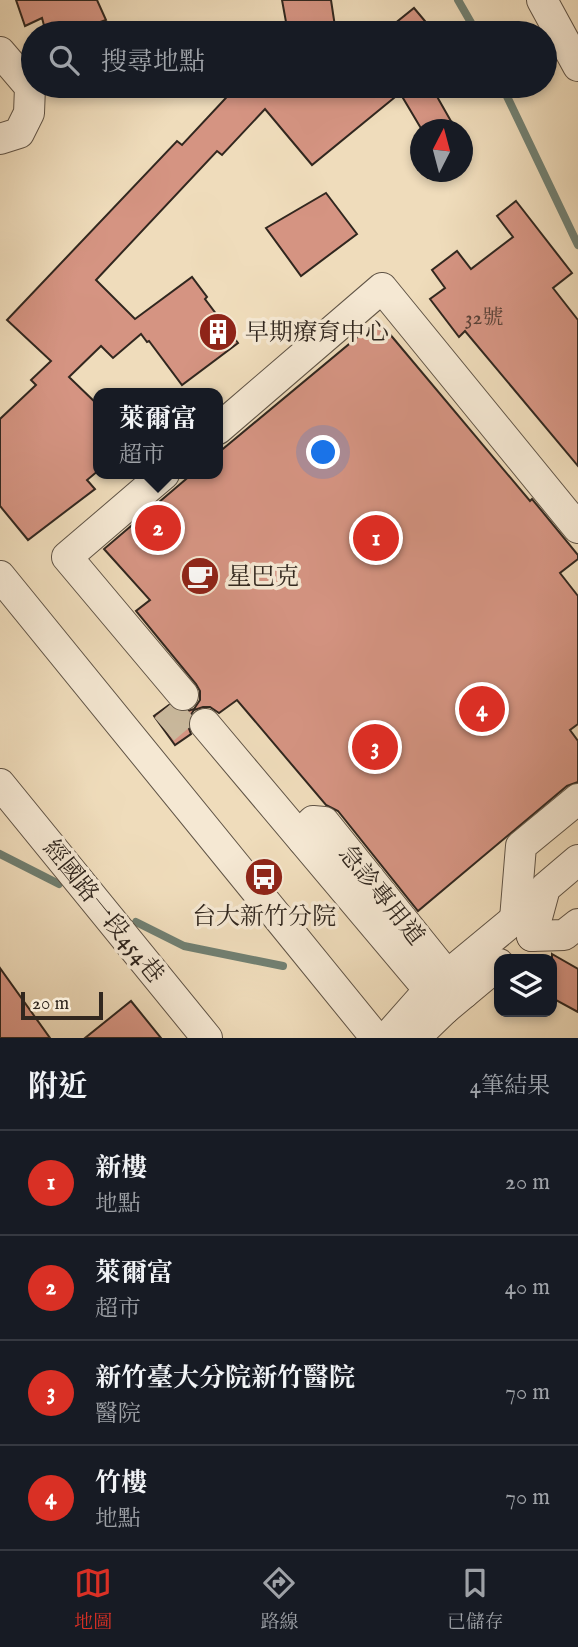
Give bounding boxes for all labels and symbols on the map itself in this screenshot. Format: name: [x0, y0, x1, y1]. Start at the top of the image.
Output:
north arrow: [410, 119, 473, 182]
house number: 32號: [465, 305, 503, 332]
building icon: 早期療育中心: [197, 311, 239, 353]
place label: 早期療育中心: [245, 318, 389, 349]
your location: [306, 435, 340, 469]
pin: 2: [135, 502, 181, 554]
pin: 1: [353, 512, 399, 564]
cafe icon: 星巴克: [179, 555, 221, 597]
place label: 星巴克: [227, 562, 299, 593]
pin: 4: [459, 683, 505, 735]
pin: 3: [352, 721, 398, 773]
street label: 經國路一段454巷: [35, 834, 170, 990]
street label: 急診專用道: [331, 840, 431, 952]
bus stop icon: 台大新竹分院: [243, 856, 285, 898]
place label: 台大新竹分院: [192, 902, 336, 933]
scale bar: [21, 989, 103, 1021]

